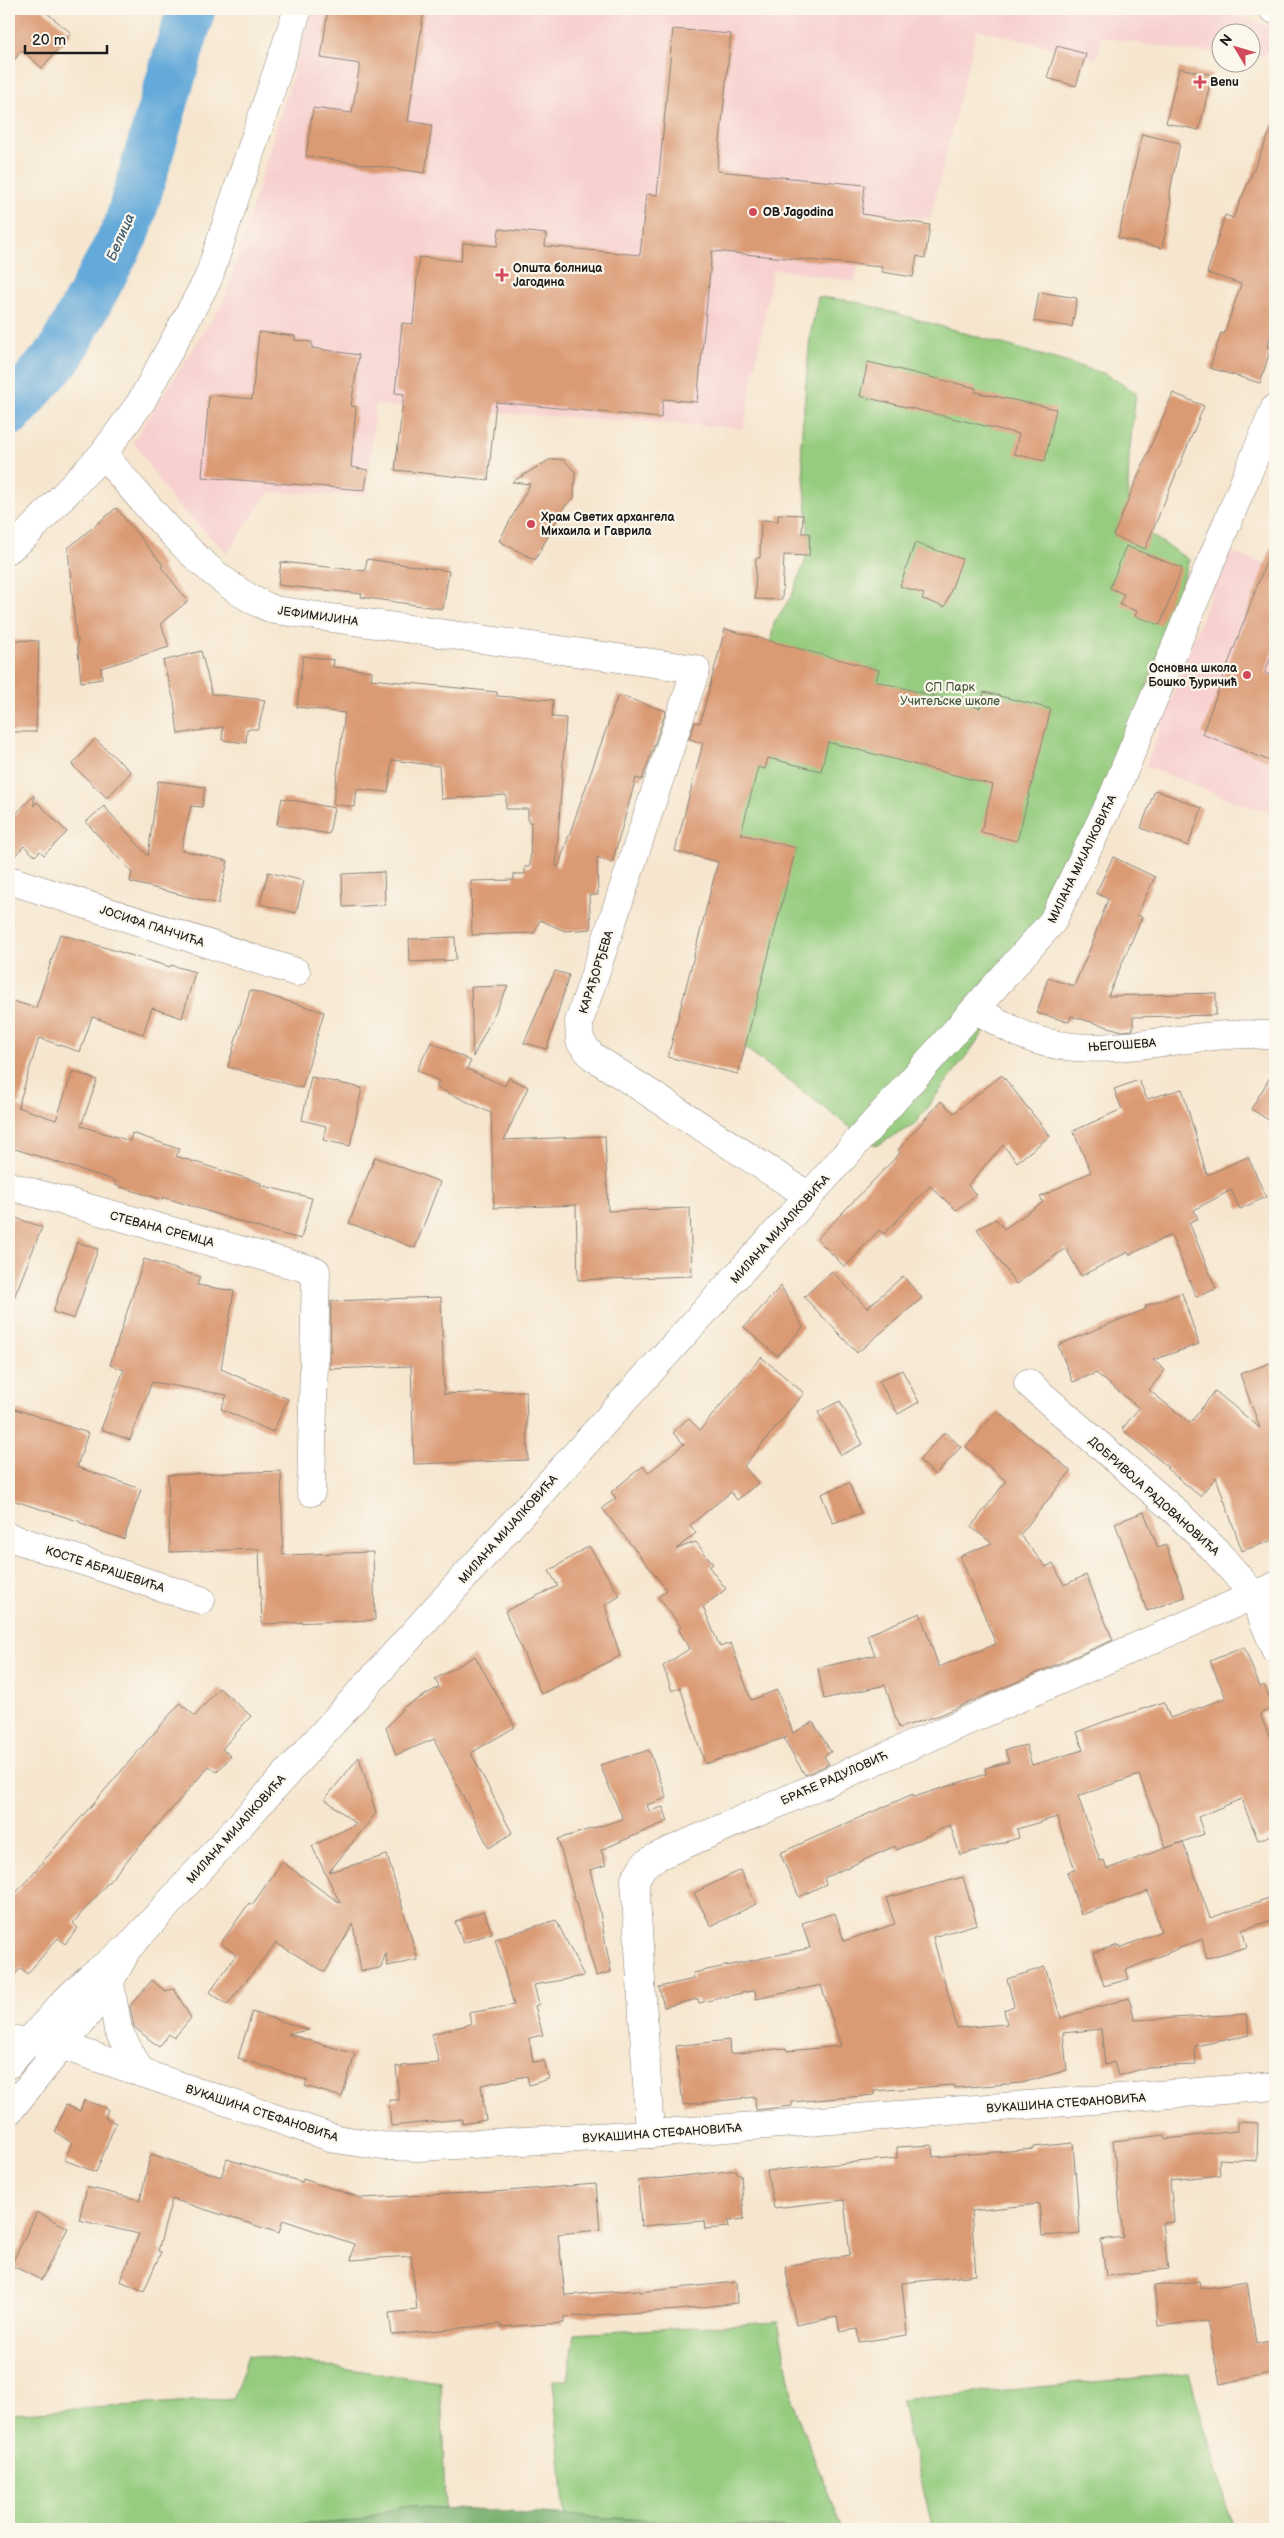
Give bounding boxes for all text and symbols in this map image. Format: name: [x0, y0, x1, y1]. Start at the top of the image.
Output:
scale bar: [25, 22, 108, 54]
north arrow: [1212, 22, 1262, 72]
text: 20 m: [32, 31, 66, 50]
text: N: [1216, 31, 1236, 50]
place label: Benu: [1210, 75, 1239, 90]
marker: Benu: [1194, 76, 1206, 88]
place label: OB Jagodina: [763, 205, 834, 220]
marker: OB Jagodina: [747, 206, 759, 218]
water label: Белица: [103, 211, 138, 263]
place label: Општа болница Јагодина: [513, 261, 603, 290]
marker: Општа болница Јагодина: [495, 268, 509, 282]
place label: Храм Светих архангела Михаила и Гаврила: [540, 510, 675, 539]
marker: Храм Светих архангела Михаила и Гаврила: [525, 518, 537, 530]
street label: ЈЕФИМИЈИНА: [277, 603, 360, 630]
place label: Основна школа Бошко Ђуричић: [1148, 661, 1238, 690]
marker: Основна школа Бошко Ђуричић: [1241, 669, 1253, 681]
park label: СП Парк Учитељске школе: [900, 680, 1000, 709]
street label: МИЛАНА МИЈАЛКОВИЋА: [1045, 792, 1120, 926]
street label: ЈОСИФА ПАНЧИЋА: [98, 902, 207, 951]
street label: КАРАЂОРЂЕВА: [576, 928, 617, 1016]
street label: ЊЕГОШЕВА: [1087, 1036, 1157, 1055]
street label: МИЛАНА МИЈАЛКОВИЋА: [728, 1171, 834, 1287]
street label: СТЕВАНА СРЕМЦА: [108, 1208, 216, 1251]
street label: ДОБРИВОЈА РАДОВАНОВИЋА: [1085, 1434, 1223, 1560]
street label: МИЛАНА МИЈАЛКОВИЋА: [456, 1471, 562, 1587]
street label: КОСТЕ АБРАШЕВИЋА: [43, 1543, 167, 1596]
street label: БРАЋЕ РАДУЛОВИЋ: [778, 1748, 890, 1809]
street label: МИЛАНА МИЈАЛКОВИЋА: [184, 1771, 290, 1887]
street label: ВУКАШИНА СТЕФАНОВИЋА: [184, 2082, 341, 2146]
street label: ВУКАШИНА СТЕФАНОВИЋА: [986, 2090, 1147, 2117]
street label: ВУКАШИНА СТЕФАНОВИЋА: [582, 2120, 743, 2147]

